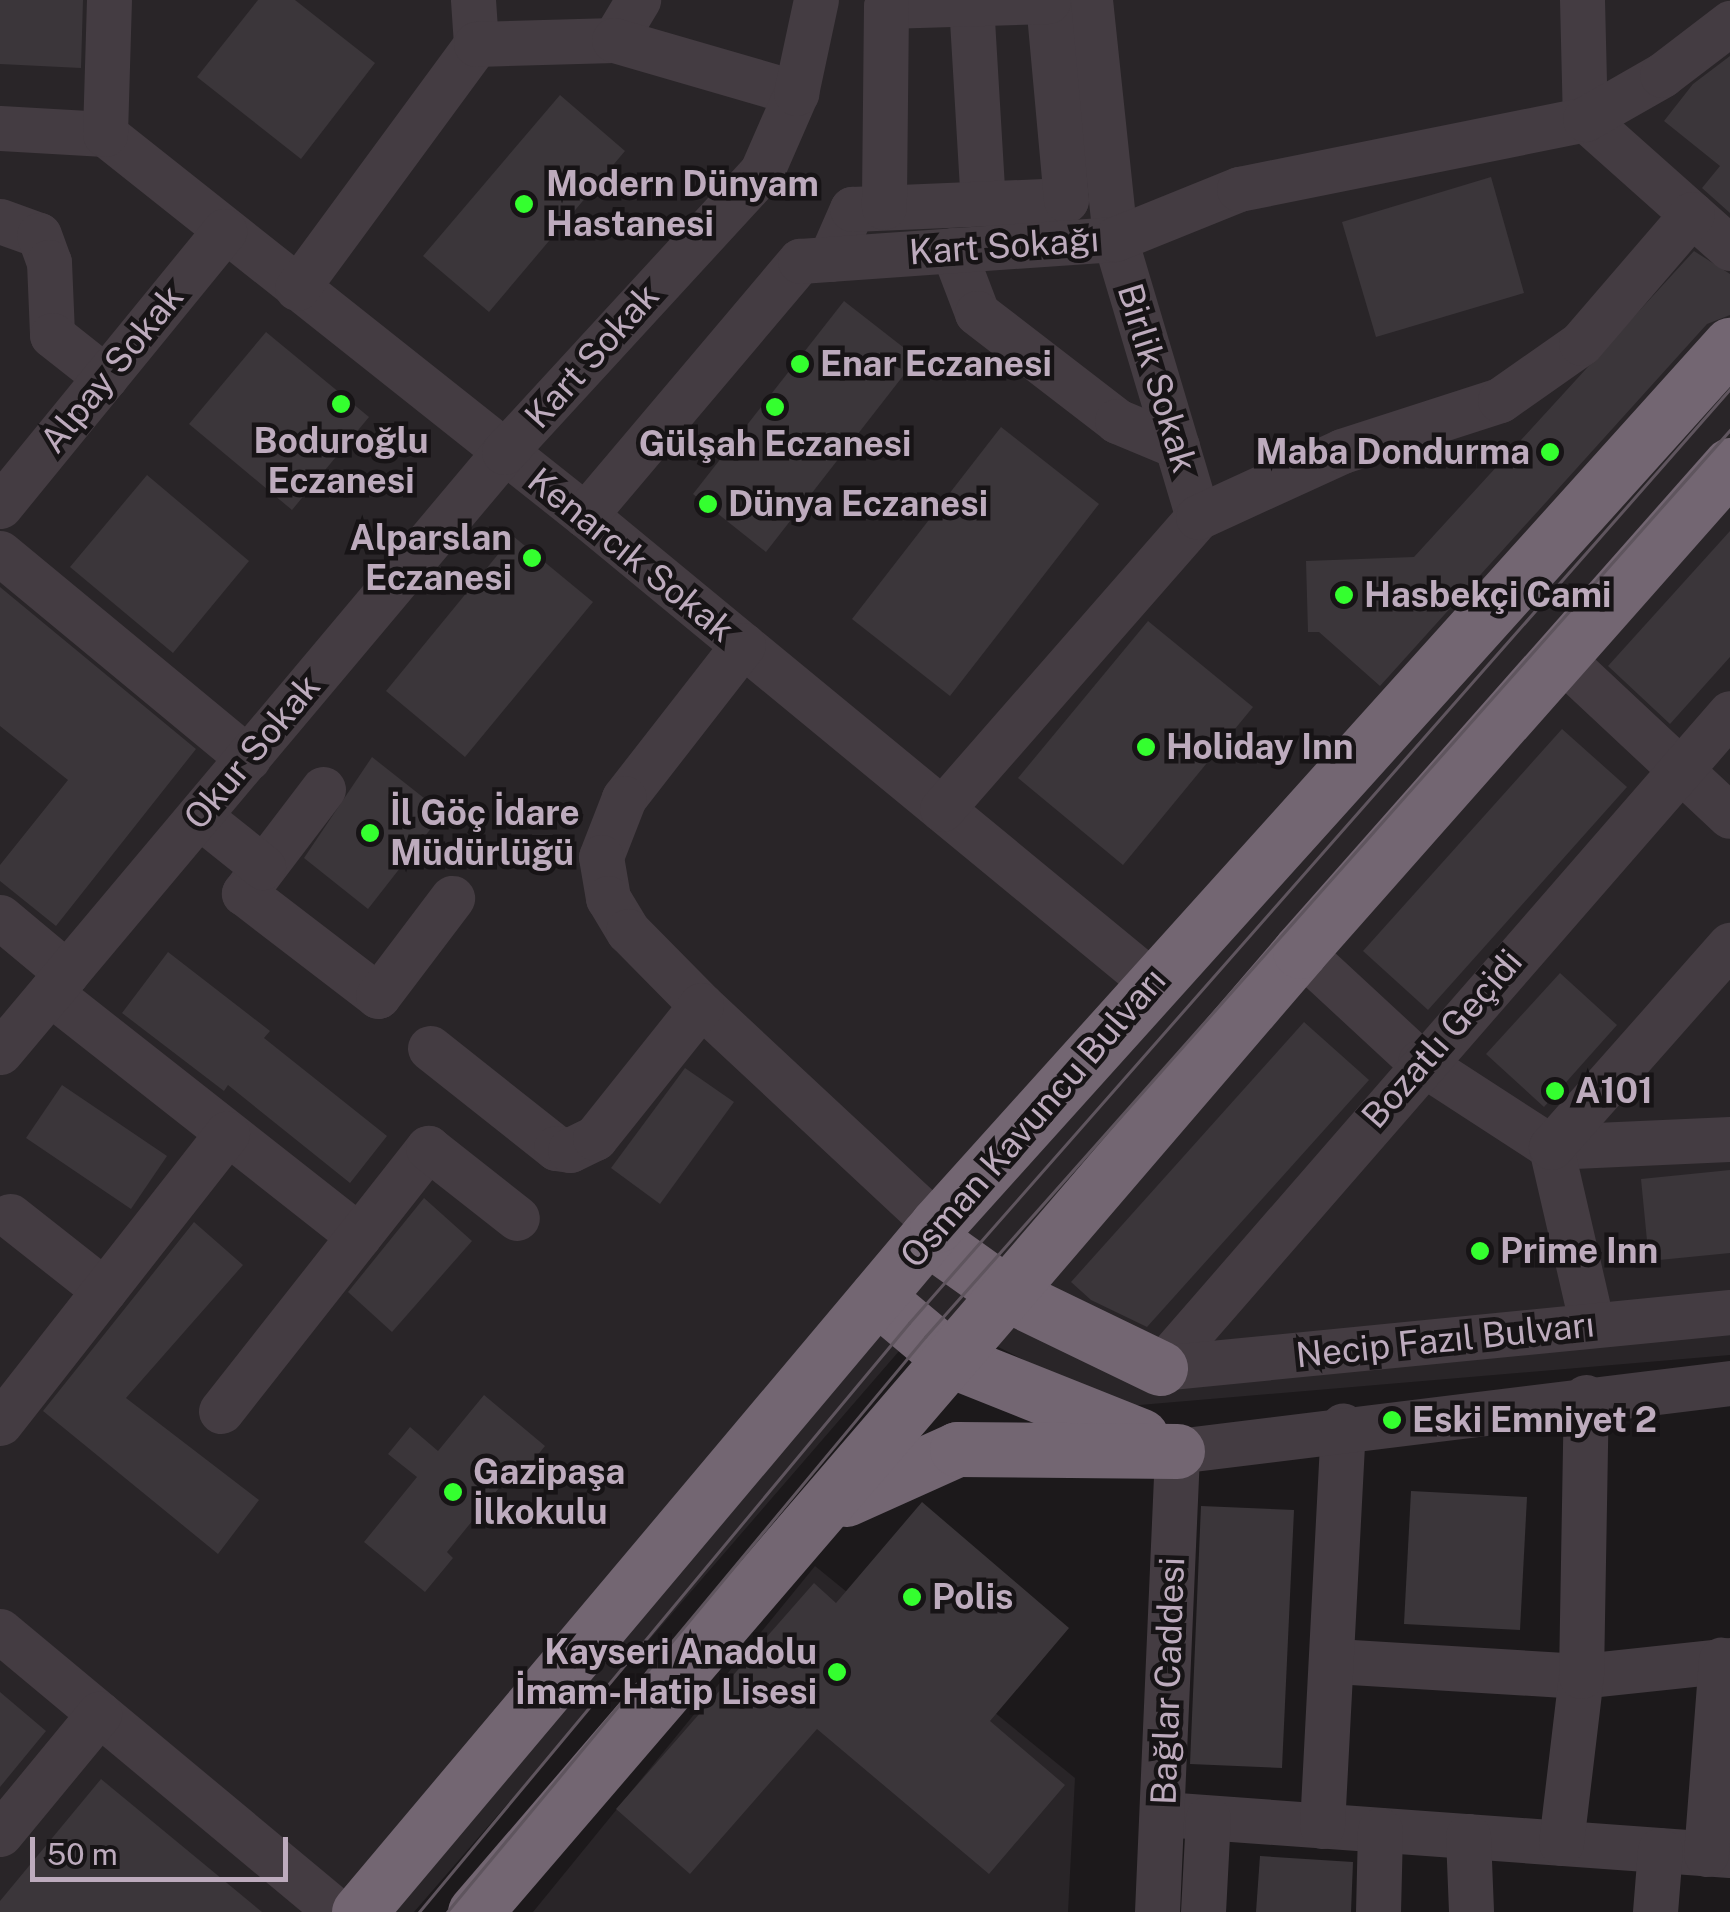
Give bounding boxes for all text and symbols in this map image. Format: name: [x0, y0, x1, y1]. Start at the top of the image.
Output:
place label: Modern Dünyam Hastanesi: [546, 163, 819, 245]
marker: Modern Dünyam Hastanesi: [511, 191, 537, 217]
street label: Kart Sokağı: [908, 218, 1100, 274]
street label: Kart Sokak: [516, 275, 668, 437]
street label: Alpay Sokak: [32, 277, 192, 461]
street label: Birlik Sokak: [1108, 279, 1206, 477]
place label: Enar Eczanesi: [820, 343, 1052, 385]
marker: Enar Eczanesi: [789, 353, 811, 375]
marker: Boduroğlu Eczanesi: [330, 393, 352, 415]
marker: Gülşah Eczanesi: [764, 396, 786, 418]
place label: Boduroğlu Eczanesi: [254, 420, 428, 502]
place label: Gülşah Eczanesi: [639, 423, 911, 465]
place label: Maba Dondurma: [1255, 431, 1530, 473]
marker: Maba Dondurma: [1539, 441, 1561, 463]
street label: Kenarcık Sokak: [520, 459, 742, 651]
place label: Dünya Eczanesi: [728, 483, 988, 525]
marker: Dünya Eczanesi: [697, 493, 719, 515]
place label: Alparslan Eczanesi: [350, 517, 512, 599]
marker: Alparslan Eczanesi: [521, 547, 543, 569]
place label: Hasbekçi Cami: [1364, 574, 1611, 616]
marker: Hasbekçi Cami: [1333, 584, 1355, 606]
street label: Okur Sokak: [175, 666, 329, 838]
place label: Holiday Inn: [1166, 726, 1354, 768]
marker: Holiday Inn: [1135, 736, 1157, 758]
place label: İl Göç İdare Müdürlüğü: [390, 792, 580, 874]
marker: İl Göç İdare Müdürlüğü: [359, 822, 381, 844]
street label: Bozatlı Geçidi: [1353, 941, 1531, 1137]
street label: Osman Kavuncu Bulvarı: [892, 960, 1174, 1276]
place label: A101: [1575, 1070, 1653, 1112]
marker: A101: [1544, 1080, 1566, 1102]
place label: Prime Inn: [1500, 1230, 1658, 1272]
marker: Prime Inn: [1469, 1240, 1491, 1262]
street label: Necip Fazıl Bulvarı: [1294, 1303, 1596, 1377]
place label: Eski Emniyet 2: [1412, 1399, 1657, 1441]
marker: Eski Emniyet 2: [1381, 1409, 1403, 1431]
place label: Gazipaşa İlkokulu: [473, 1451, 625, 1533]
marker: Gazipaşa İlkokulu: [442, 1481, 464, 1503]
street label: Bağlar Caddesi: [1143, 1557, 1193, 1805]
place label: Polis: [932, 1576, 1014, 1618]
marker: Polis: [901, 1586, 923, 1608]
place label: Kayseri Anadolu İmam-Hatip Lisesi: [515, 1631, 817, 1713]
marker: Kayseri Anadolu İmam-Hatip Lisesi: [826, 1661, 848, 1683]
scale bar: [35, 1817, 292, 1879]
text: 50 m: [47, 1836, 118, 1872]

